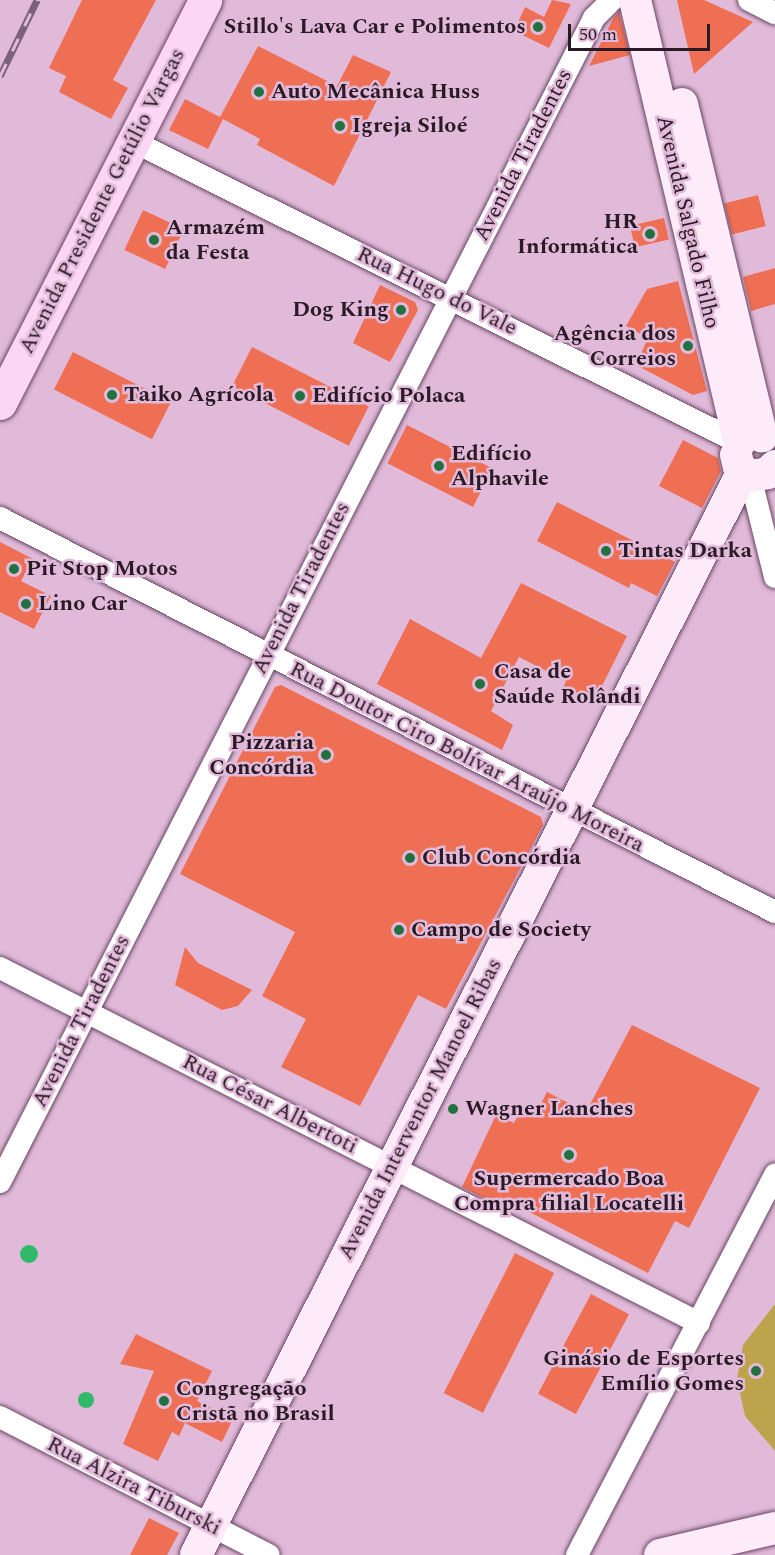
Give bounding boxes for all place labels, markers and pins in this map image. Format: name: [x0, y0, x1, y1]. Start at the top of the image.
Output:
place label: Stillo's Lava Car e Polimentos: [224, 14, 526, 40]
marker: Stillo's Lava Car e Polimentos: [531, 20, 545, 34]
place label: Auto Mecânica Huss: [271, 79, 480, 105]
marker: Auto Mecânica Huss: [252, 85, 266, 99]
place label: Igreja Siloé: [352, 113, 468, 139]
marker: Igreja Siloé: [333, 119, 347, 133]
place label: HR Informática: [517, 208, 638, 260]
place label: Armazém da Festa: [166, 214, 265, 266]
marker: HR Informática: [643, 227, 657, 241]
marker: Armazém da Festa: [147, 233, 161, 247]
place label: Dog King: [292, 297, 389, 323]
marker: Dog King: [394, 303, 408, 317]
place label: Agência dos Correios: [554, 320, 676, 372]
marker: Agência dos Correios: [681, 339, 695, 353]
place label: Taiko Agrícola: [124, 382, 274, 408]
place label: Edifício Polaca: [312, 383, 465, 409]
marker: Taiko Agrícola: [105, 388, 119, 402]
marker: Edifício Polaca: [293, 389, 307, 403]
place label: Edifício Alphavile: [451, 440, 549, 492]
marker: Edifício Alphavile: [432, 459, 446, 473]
place label: Tintas Darka: [618, 538, 752, 564]
marker: Tintas Darka: [599, 544, 613, 558]
place label: Pit Stop Motos: [26, 556, 178, 582]
marker: Pit Stop Motos: [7, 562, 21, 576]
place label: Lino Car: [38, 591, 127, 617]
marker: Lino Car: [19, 597, 33, 611]
place label: Casa de Saúde Rolândi: [494, 658, 640, 710]
marker: Casa de Saúde Rolândi: [471, 675, 489, 693]
place label: Pizzaria Concórdia: [209, 729, 314, 780]
marker: Pizzaria Concórdia: [319, 748, 333, 762]
place label: Club Concórdia: [422, 845, 581, 871]
marker: Club Concórdia: [403, 851, 417, 865]
place label: Campo de Society: [411, 917, 591, 943]
marker: Campo de Society: [392, 923, 406, 937]
place label: Wagner Lanches: [465, 1096, 634, 1122]
marker: Wagner Lanches: [446, 1102, 460, 1116]
marker: Supermercado Boa Compra filial Locatelli: [562, 1148, 576, 1162]
place label: Supermercado Boa Compra filial Locatelli: [454, 1165, 684, 1216]
place label: Ginásio de Esportes Emílio Gomes: [543, 1345, 744, 1396]
marker: Ginásio de Esportes Emílio Gomes: [749, 1364, 763, 1378]
place label: Congregação Cristã no Brasil: [176, 1375, 335, 1426]
marker: Congregação Cristã no Brasil: [157, 1394, 171, 1408]

